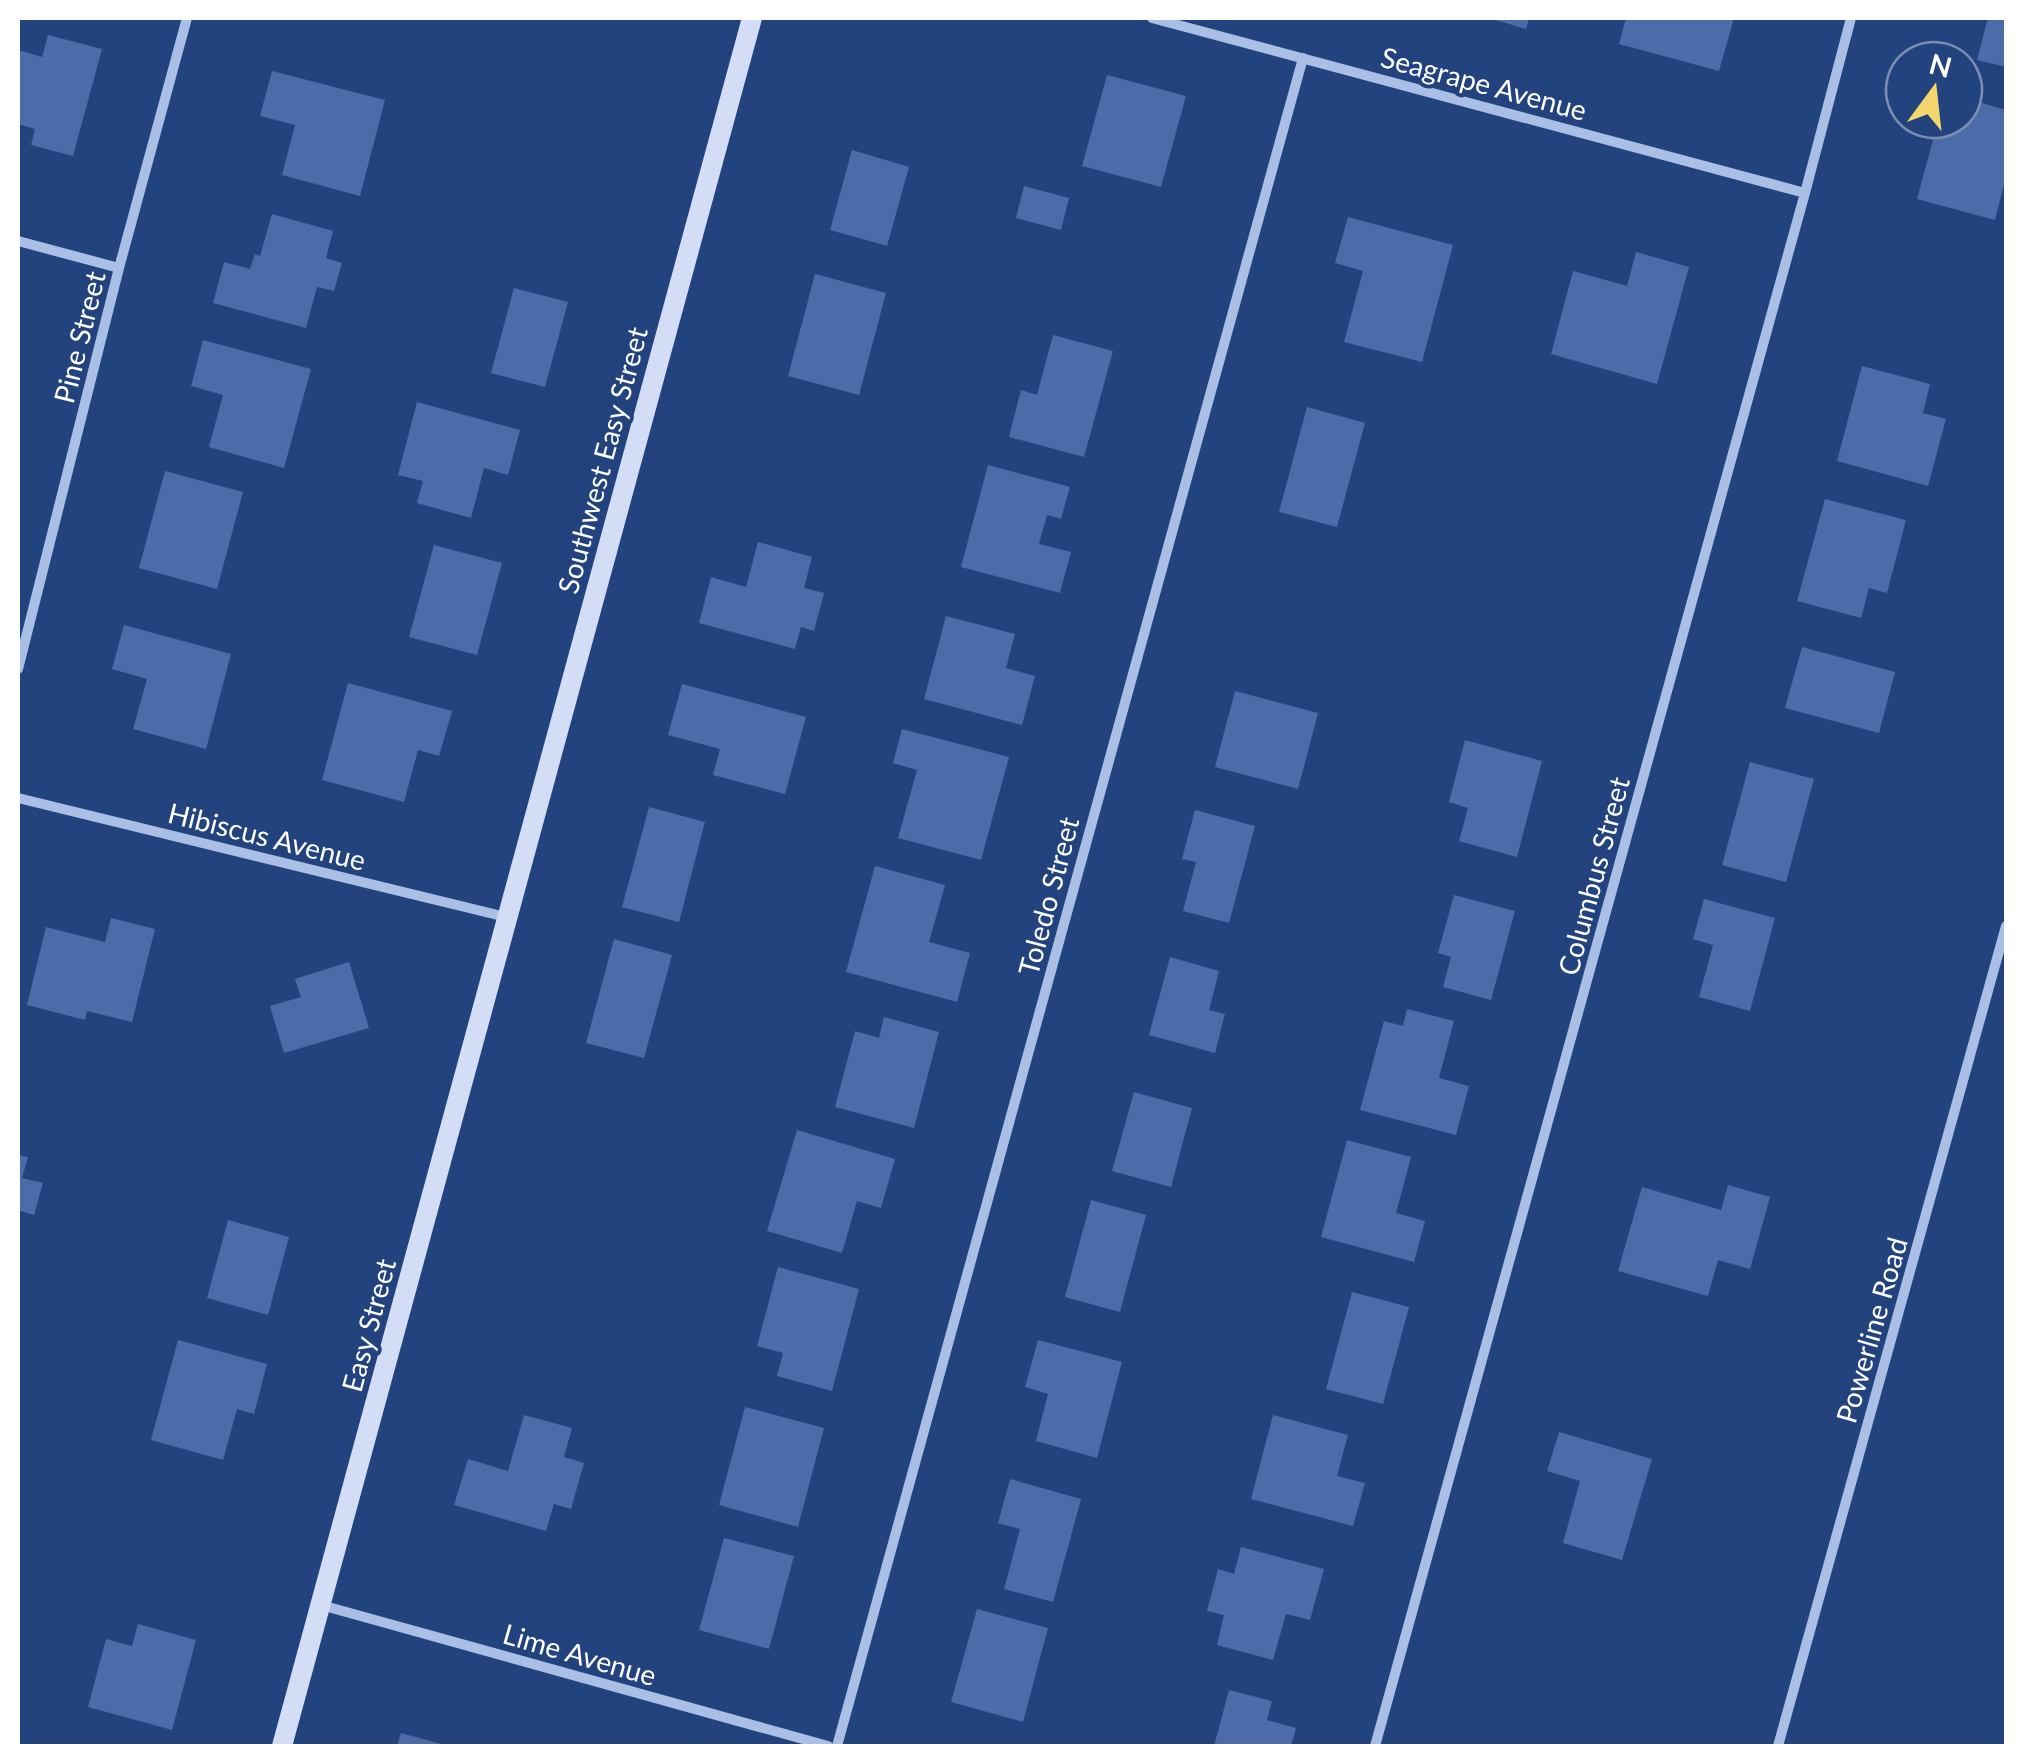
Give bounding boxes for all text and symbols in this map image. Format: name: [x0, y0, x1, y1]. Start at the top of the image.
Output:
street label: Seagrape Avenue: [1377, 39, 1591, 127]
north arrow: [1884, 40, 1984, 140]
text: N: [1926, 46, 1956, 84]
street label: Pine Street: [46, 268, 112, 406]
street label: Southwest Easy Street: [550, 323, 654, 597]
street label: Columbus Street: [1550, 773, 1636, 979]
street label: Hibiscus Avenue: [165, 795, 369, 877]
street label: Toledo Street: [1011, 813, 1085, 979]
street label: Powerline Road: [1828, 1233, 1914, 1427]
street label: Easy Street: [334, 1255, 402, 1395]
street label: Lime Avenue: [499, 1616, 661, 1692]

